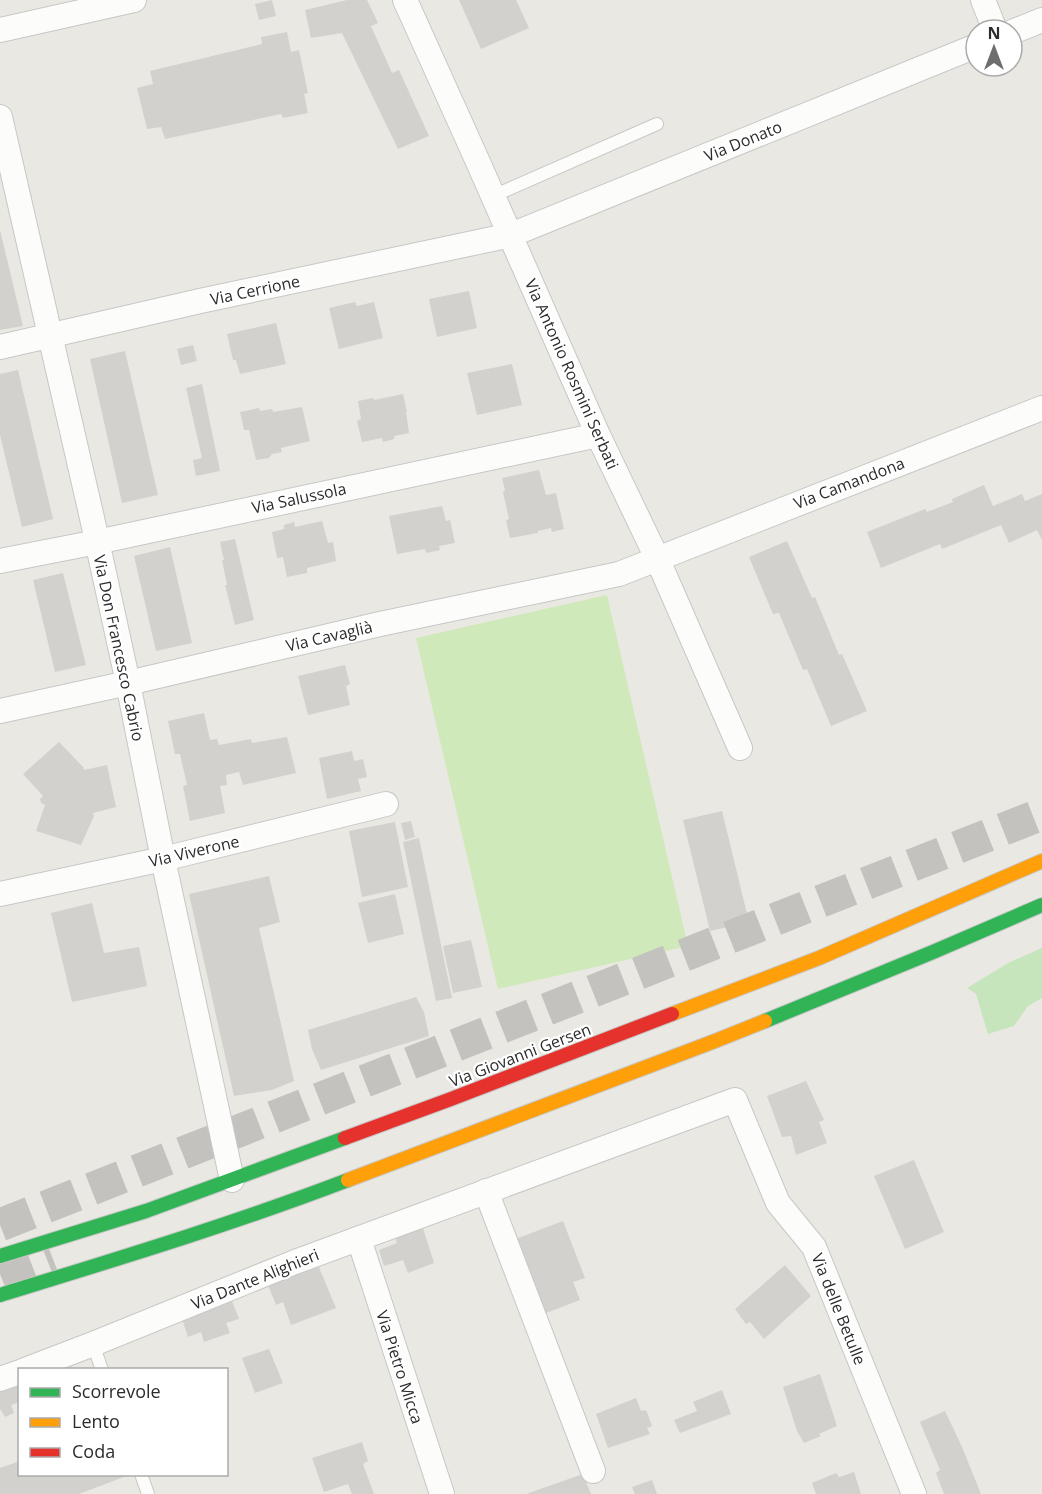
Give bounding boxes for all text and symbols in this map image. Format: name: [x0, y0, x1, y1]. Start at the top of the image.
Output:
north arrow: [964, 18, 1024, 78]
text: N: [987, 22, 1001, 44]
street label: Via Donato: [701, 115, 785, 167]
street label: Via Cerrione: [208, 270, 302, 310]
street label: Via Antonio Rosmini Serbati: [520, 275, 624, 473]
street label: Via Camandona: [790, 452, 908, 514]
street label: Via Salussola: [250, 477, 348, 519]
street label: Via Don Francesco Cabrio: [88, 553, 150, 743]
street label: Via Cavaglià: [284, 615, 374, 657]
street label: Via Viverone: [147, 830, 241, 872]
street label: Via Giovanni Gersen: [446, 1018, 594, 1092]
street label: Via Dante Alighieri: [188, 1243, 322, 1315]
street label: Via delle Betulle: [807, 1250, 871, 1368]
street label: Via Pietro Micca: [371, 1308, 429, 1426]
legend: [18, 1368, 228, 1476]
text: Scorrevole: [72, 1379, 161, 1403]
text: Lento: [72, 1409, 120, 1433]
text: Coda: [72, 1439, 115, 1463]

